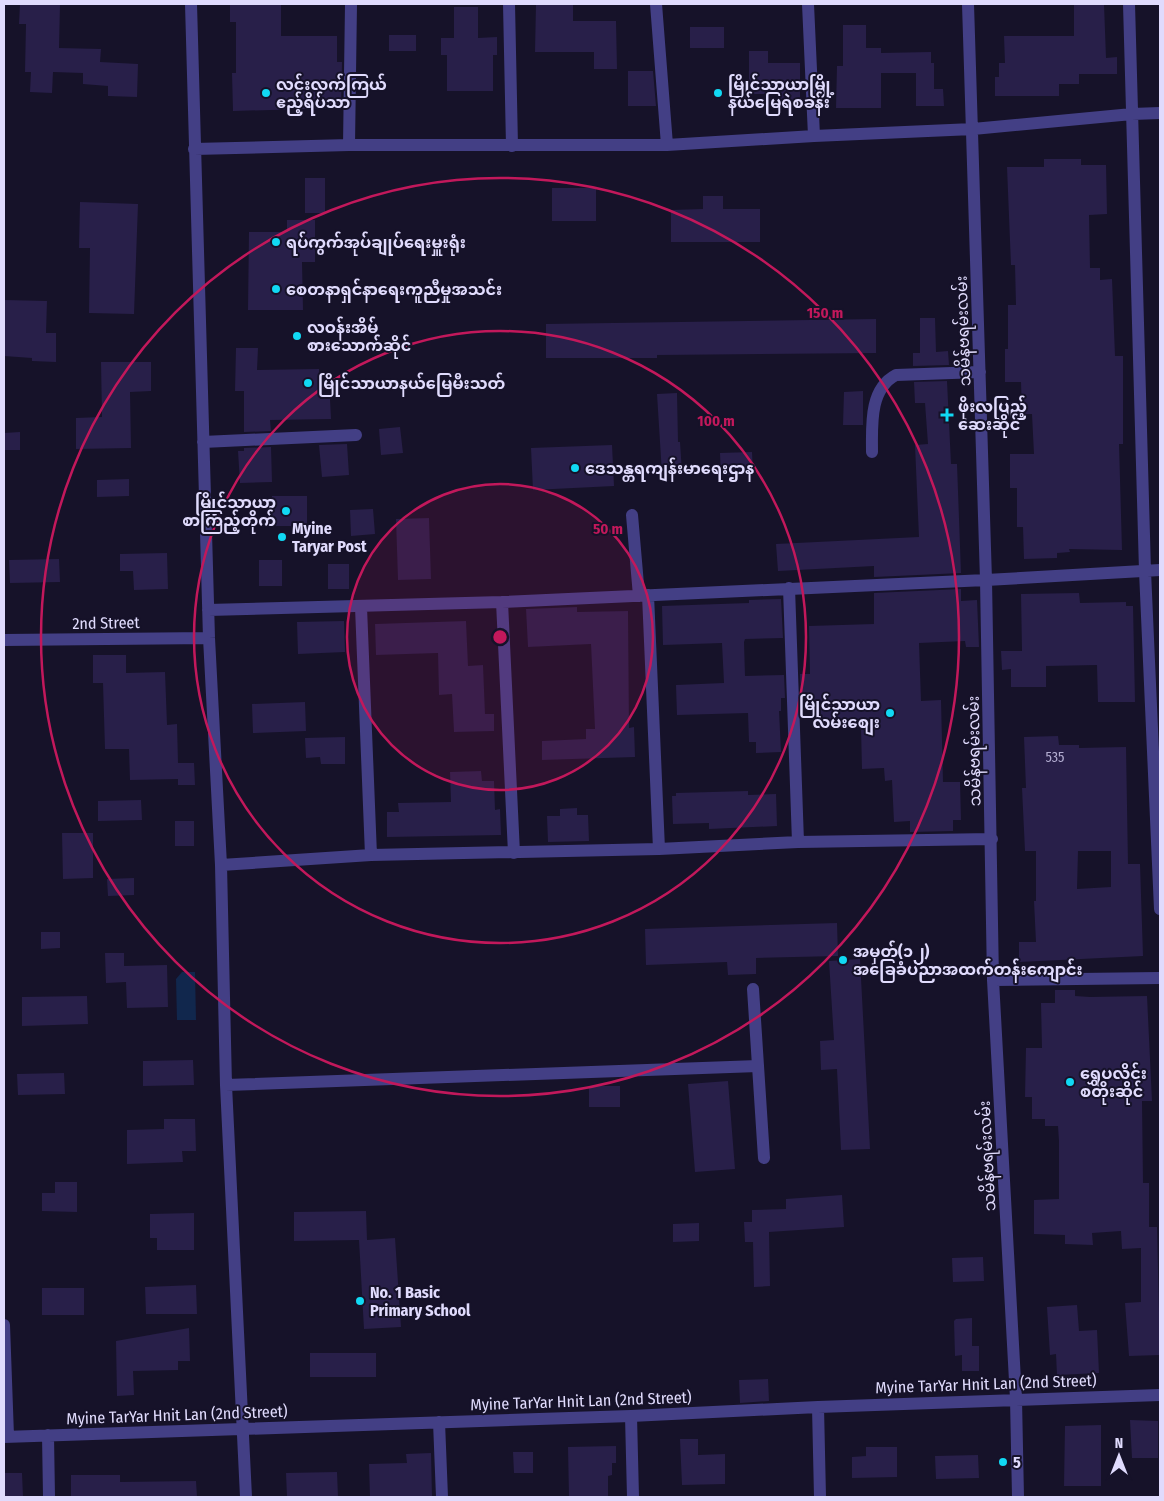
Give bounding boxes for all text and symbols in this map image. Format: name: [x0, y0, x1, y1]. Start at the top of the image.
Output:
place label: လင်းလက်ကြယ် ဧည့်ရိပ်သာ: [276, 73, 387, 116]
place label: မြိုင်သာယာမြို့ နယ်မြေရဲစခန်း: [728, 73, 835, 116]
marker: လင်းလက်ကြယ် ဧည့်ရိပ်သာ: [260, 87, 272, 99]
marker: မြိုင်သာယာမြို့ နယ်မြေရဲစခန်း: [712, 87, 724, 99]
place label: ရပ်ကွက်အုပ်ချုပ်ရေးမှူးရုံး: [286, 231, 466, 256]
marker: ရပ်ကွက်အုပ်ချုပ်ရေးမှူးရုံး: [270, 236, 282, 248]
street label: သမိန်ဗရမ်းလမ်း: [950, 275, 978, 387]
place label: စေတနာရှင်နာရေးကူညီမှုအသင်း: [286, 278, 502, 303]
marker: စေတနာရှင်နာရေးကူညီမှုအသင်း: [270, 283, 282, 295]
text: 150 m: [807, 304, 843, 322]
place label: လဝန်းအိမ် စားသောက်ဆိုင်: [307, 316, 411, 359]
marker: လဝန်းအိမ် စားသောက်ဆိုင်: [291, 330, 303, 342]
place label: မြိုင်သာယာနယ်မြေမီးသတ်: [318, 372, 505, 397]
marker: မြိုင်သာယာနယ်မြေမီးသတ်: [302, 377, 314, 389]
place label: ဖိုးလပြည့် ဆေးဆိုင်: [958, 395, 1027, 438]
marker: ဖိုးလပြည့် ဆေးဆိုင်: [940, 408, 954, 422]
text: 100 m: [697, 412, 735, 430]
place label: ဒေသန္တရကျန်းမာရေးဌာန: [585, 457, 754, 482]
marker: ဒေသန္တရကျန်းမာရေးဌာန: [569, 462, 581, 474]
place label: မြိုင်သာယာ စာကြည့်တိုက်: [182, 491, 276, 534]
marker: မြိုင်သာယာ စာကြည့်တိုက်: [280, 505, 292, 517]
place label: Myine Taryar Post: [292, 519, 367, 556]
text: 50 m: [593, 520, 623, 538]
marker: Myine Taryar Post: [276, 531, 288, 543]
street label: 2nd Street: [72, 613, 141, 633]
centre of rings: [491, 628, 509, 646]
place label: မြိုင်သာယာ လမ်းစျေး: [799, 693, 880, 736]
street label: သမိန်ဗရမ်းလမ်း: [962, 696, 988, 806]
marker: မြိုင်သာယာ လမ်းစျေး: [884, 707, 896, 719]
house number: 535: [1045, 749, 1065, 766]
place label: အမှတ်(၁၂) အခြေခံပညာအထက်တန်းကျောင်း: [853, 940, 1083, 983]
marker: အမှတ်(၁၂) အခြေခံပညာအထက်တန်းကျောင်း: [837, 954, 849, 966]
place label: ရွှေပလိုင်း စတိုးဆိုင်: [1080, 1062, 1147, 1105]
marker: ရွှေပလိုင်း စတိုးဆိုင်: [1064, 1076, 1076, 1088]
street label: သမိန်ဗရမ်းလမ်း: [973, 1100, 1003, 1212]
place label: No. 1 Basic Primary School: [370, 1283, 471, 1320]
marker: No. 1 Basic Primary School: [354, 1295, 366, 1307]
street label: Myine TarYar Hnit Lan (2nd Street): [875, 1371, 1097, 1397]
street label: Myine TarYar Hnit Lan (2nd Street): [470, 1388, 692, 1414]
street label: Myine TarYar Hnit Lan (2nd Street): [66, 1402, 288, 1428]
north arrow: [1094, 1431, 1144, 1481]
text: N: [1115, 1435, 1123, 1452]
place label: 5: [1013, 1453, 1021, 1472]
marker: 5: [997, 1456, 1009, 1468]

